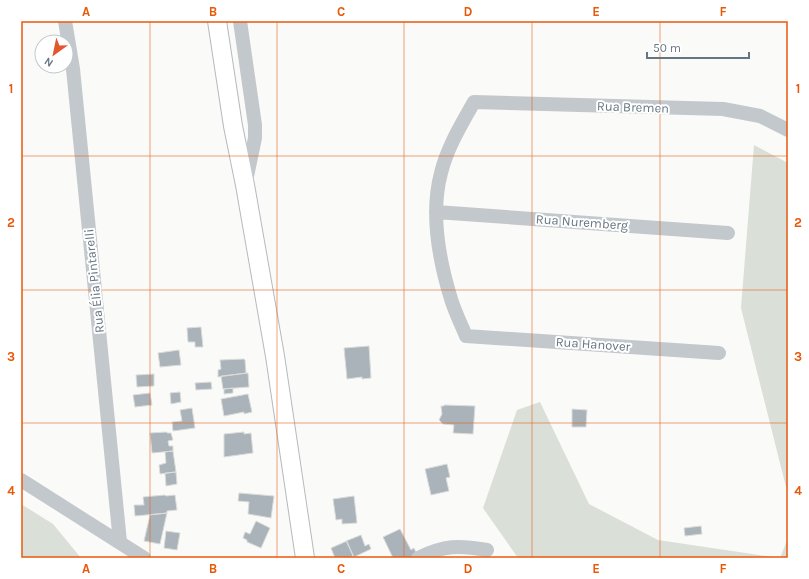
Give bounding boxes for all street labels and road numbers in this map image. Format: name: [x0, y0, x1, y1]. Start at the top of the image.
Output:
street label: Rua Bremen: [597, 98, 669, 116]
street label: Rua Nuremberg: [535, 211, 629, 233]
street label: Rua Élia Pintarelli: [79, 228, 107, 334]
street label: Rua Hanover: [555, 334, 631, 354]

